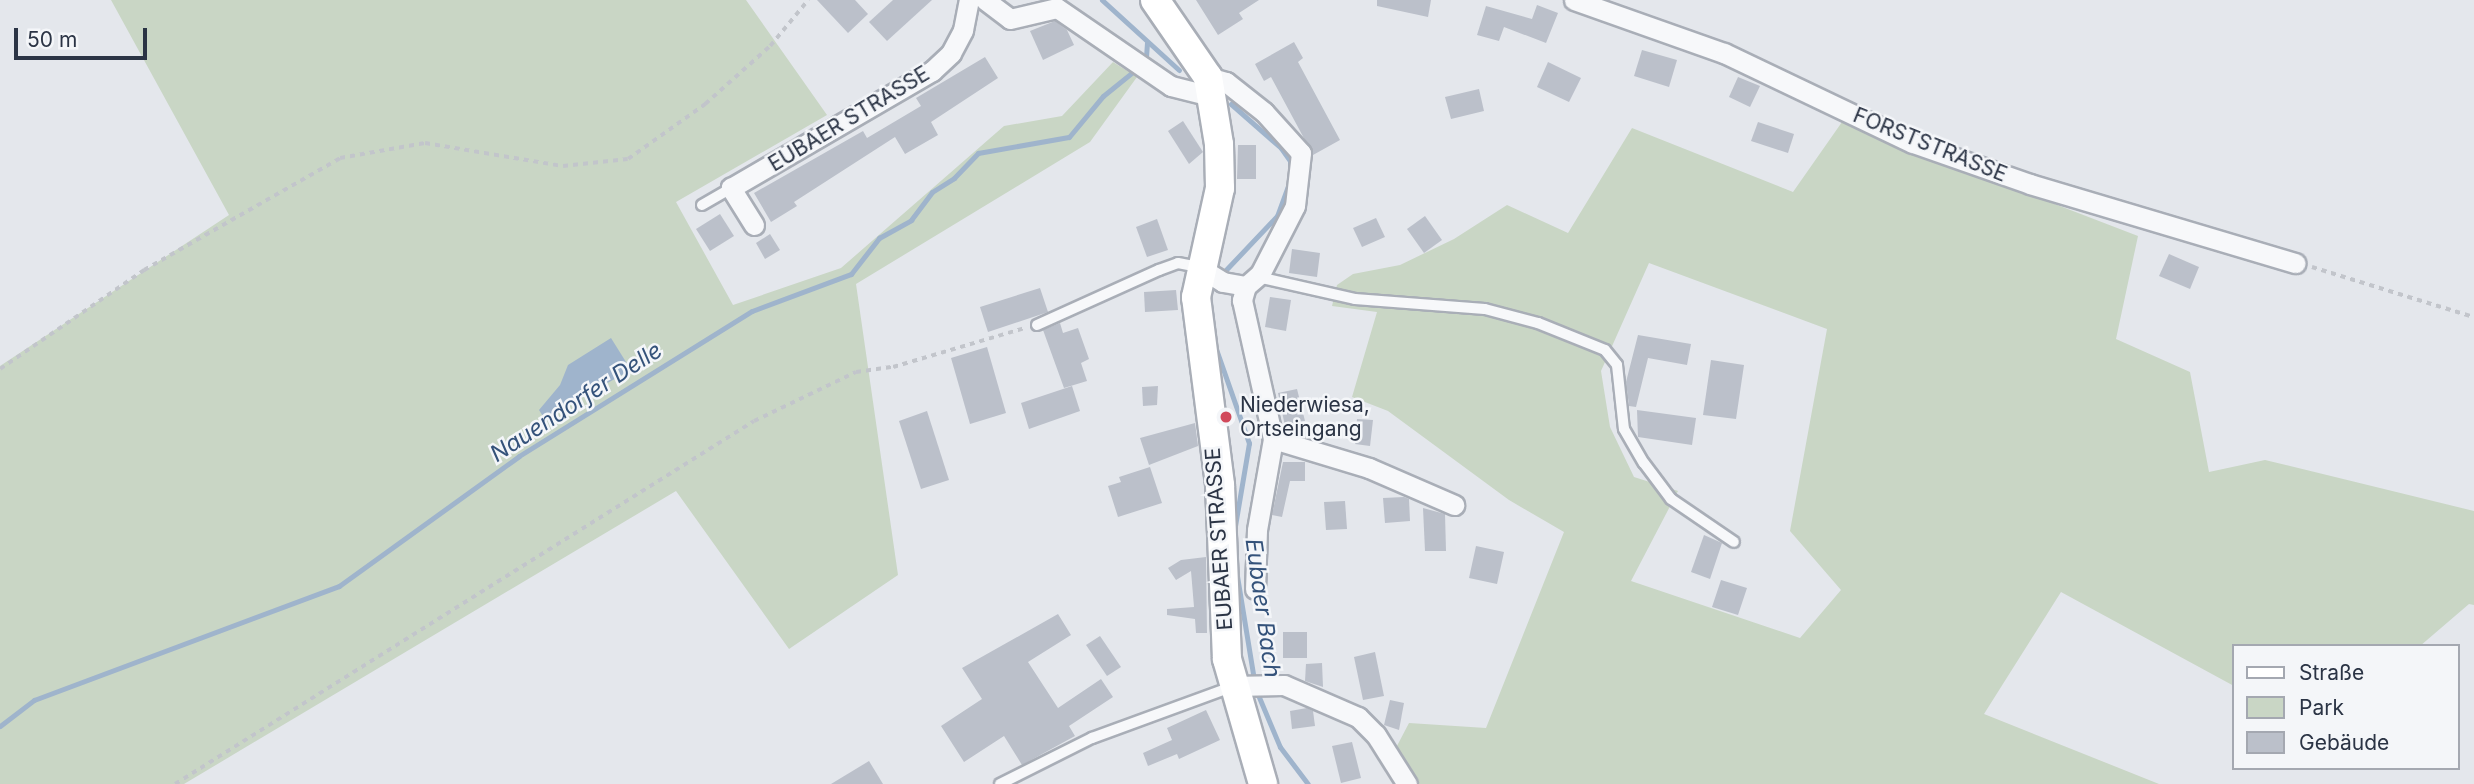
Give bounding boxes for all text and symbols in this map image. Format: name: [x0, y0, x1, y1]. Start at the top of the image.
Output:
scale bar: [18, 14, 150, 58]
text: 50 m: [27, 27, 77, 52]
street label: EUBAER STRASSE: [764, 61, 934, 177]
street label: FORSTSTRASSE: [1849, 103, 2011, 187]
water label: Nauendorfer Delle: [485, 336, 667, 468]
place label: Niederwiesa, Ortseingang: [1240, 392, 1370, 442]
marker: Niederwiesa, Ortseingang: [1218, 409, 1234, 425]
street label: EUBAER STRASSE: [1200, 447, 1238, 631]
water label: Eubaer Bach: [1240, 537, 1286, 679]
legend: [2232, 644, 2460, 770]
text: Straße: [2299, 660, 2364, 685]
text: Park: [2299, 695, 2344, 720]
text: Gebäude: [2299, 730, 2389, 755]

